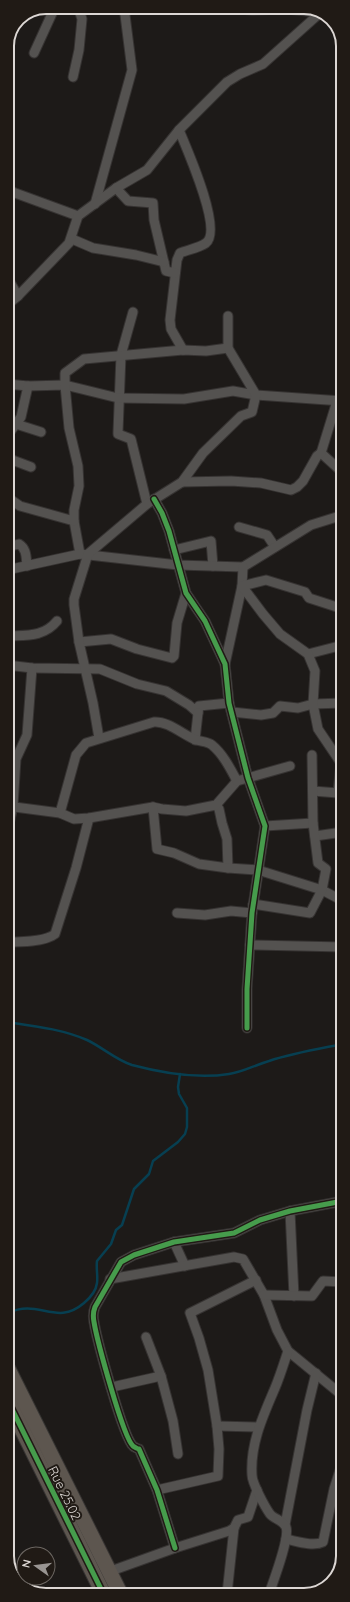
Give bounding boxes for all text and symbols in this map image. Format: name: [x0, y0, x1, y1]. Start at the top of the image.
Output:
street label: Rue 25.02: [45, 1463, 85, 1523]
north arrow: [16, 1546, 56, 1586]
text: N: [19, 1558, 34, 1569]

